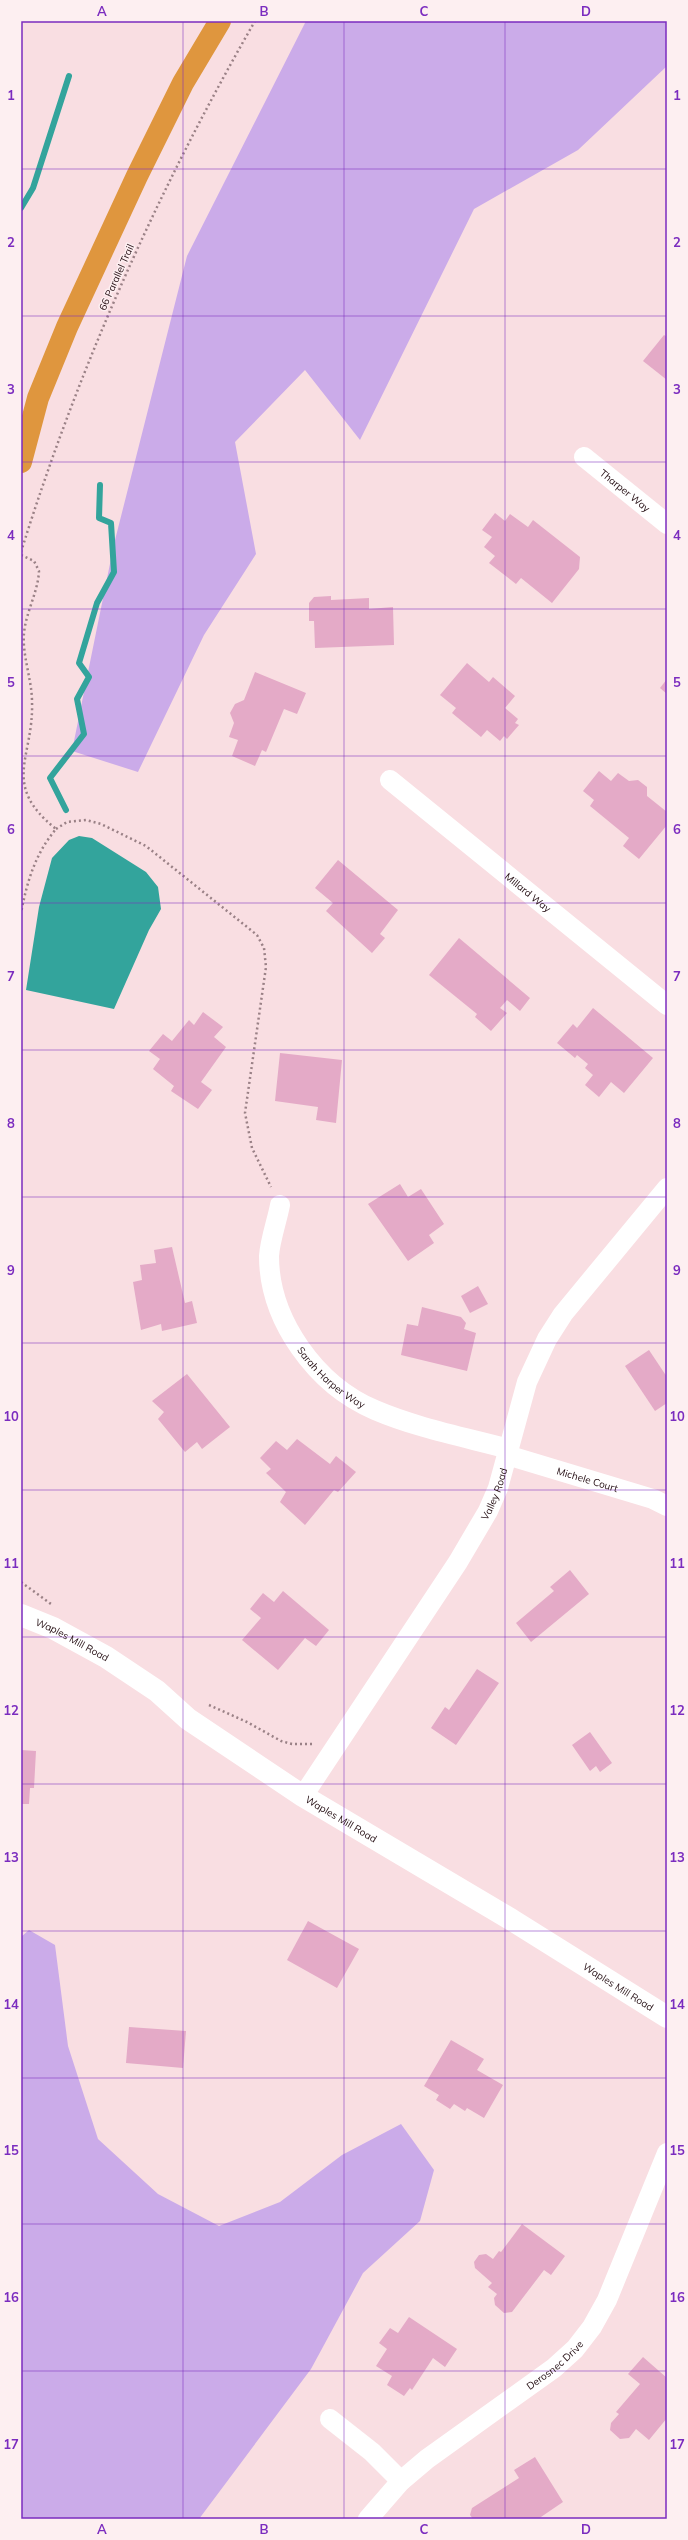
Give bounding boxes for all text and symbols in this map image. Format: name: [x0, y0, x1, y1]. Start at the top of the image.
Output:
text: A: [97, 3, 107, 19]
text: B: [260, 3, 269, 19]
text: C: [420, 3, 429, 19]
text: D: [581, 3, 591, 19]
text: 1: [7, 87, 15, 103]
text: 1: [673, 87, 681, 103]
text: 2: [7, 234, 15, 250]
text: 2: [673, 234, 681, 250]
street label: 66 Parallel Trail: [96, 242, 137, 312]
text: 3: [7, 381, 15, 397]
text: 3: [673, 381, 681, 397]
street label: Tharper Way: [597, 466, 653, 515]
text: 4: [7, 527, 15, 543]
text: 4: [673, 527, 681, 543]
text: 5: [7, 674, 15, 690]
text: 5: [673, 674, 681, 690]
text: 6: [7, 821, 15, 837]
text: 6: [673, 821, 681, 837]
street label: Millard Way: [502, 870, 554, 916]
text: 7: [7, 968, 15, 984]
text: 7: [673, 968, 681, 984]
text: 8: [7, 1115, 15, 1131]
text: 8: [673, 1115, 681, 1131]
text: 9: [7, 1262, 15, 1278]
text: 9: [673, 1262, 681, 1278]
street label: Sarah Harper Way: [294, 1344, 368, 1412]
text: 10: [3, 1408, 19, 1424]
text: 10: [669, 1408, 685, 1424]
street label: Michele Court: [555, 1464, 620, 1495]
street label: Valley Road: [478, 1467, 510, 1523]
text: 11: [3, 1555, 19, 1571]
text: 11: [669, 1555, 685, 1571]
street label: Waples Mill Road: [34, 1616, 111, 1664]
text: 12: [3, 1702, 19, 1718]
text: 12: [669, 1702, 685, 1718]
street label: Waples Mill Road: [303, 1793, 379, 1845]
text: 13: [3, 1849, 19, 1865]
text: 13: [669, 1849, 685, 1865]
street label: Waples Mill Road: [580, 1960, 656, 2014]
text: 14: [3, 1996, 19, 2012]
text: 14: [669, 1996, 685, 2012]
text: 15: [3, 2142, 19, 2158]
text: 15: [669, 2142, 685, 2158]
text: 16: [3, 2289, 19, 2305]
text: 16: [669, 2289, 685, 2305]
street label: Derosnec Drive: [524, 2338, 586, 2393]
text: 17: [3, 2436, 19, 2452]
text: 17: [669, 2436, 685, 2452]
text: A: [97, 2521, 107, 2537]
text: B: [260, 2521, 269, 2537]
text: C: [420, 2521, 429, 2537]
text: D: [581, 2521, 591, 2537]

